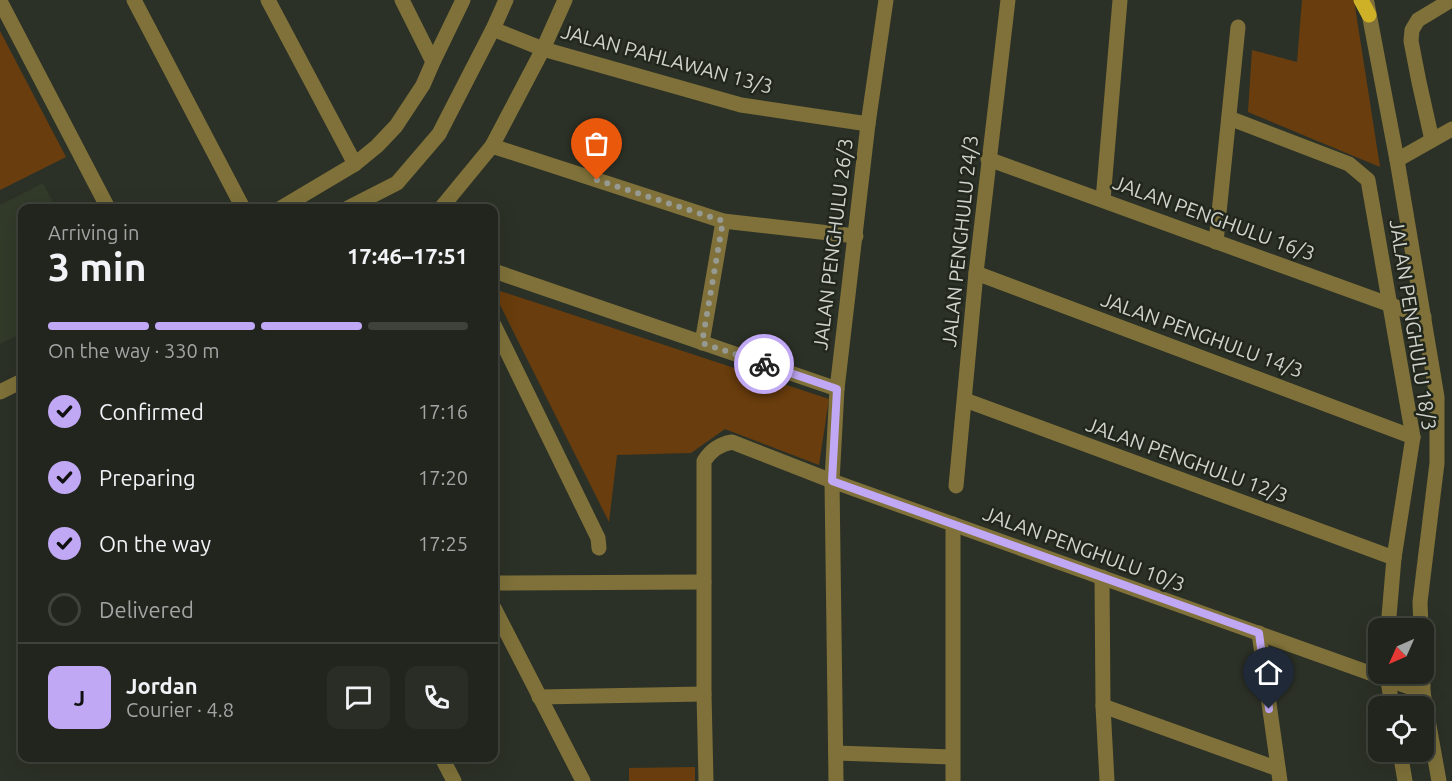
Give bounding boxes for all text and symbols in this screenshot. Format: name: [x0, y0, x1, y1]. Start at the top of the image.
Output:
street label: JALAN PAHLAWAN 13/3: [559, 19, 776, 98]
pin: [571, 118, 622, 180]
icon: bag: [580, 127, 613, 160]
street label: JALAN PENGHULU 24/3: [937, 134, 982, 348]
street label: JALAN PENGHULU 26/3: [808, 137, 857, 351]
street label: JALAN PENGHULU 16/3: [1110, 170, 1318, 265]
street label: JALAN PENGHULU 18/3: [1385, 218, 1442, 432]
text: Arriving in: [48, 221, 139, 244]
text: 17:46–17:51: [347, 243, 468, 268]
text: 3 min: [48, 245, 147, 288]
street label: JALAN PENGHULU 14/3: [1098, 287, 1306, 382]
courier: [734, 334, 794, 394]
text: On the way · 330 m: [48, 339, 220, 362]
icon: bike: [748, 348, 781, 381]
icon: check: [48, 395, 81, 428]
text: Confirmed: [99, 399, 204, 424]
text: 17:16: [418, 400, 468, 423]
street label: JALAN PENGHULU 12/3: [1083, 412, 1291, 507]
icon: check: [48, 461, 81, 494]
text: Preparing: [99, 465, 196, 490]
text: 17:20: [418, 466, 468, 489]
street label: JALAN PENGHULU 10/3: [980, 501, 1188, 596]
icon: check: [48, 527, 81, 560]
text: On the way: [99, 531, 211, 556]
text: 17:25: [418, 532, 468, 555]
text: Delivered: [99, 597, 194, 622]
north arrow: [1368, 618, 1434, 684]
map controls: [1368, 618, 1434, 762]
pin: [1243, 647, 1294, 709]
icon: home: [1252, 656, 1285, 689]
button: chat: [327, 666, 390, 729]
button: phone: [405, 666, 468, 729]
text: Jordan: [126, 673, 198, 698]
text: J: [74, 685, 85, 710]
button: locate: [1368, 696, 1434, 762]
text: Courier · 4.8: [126, 698, 234, 721]

